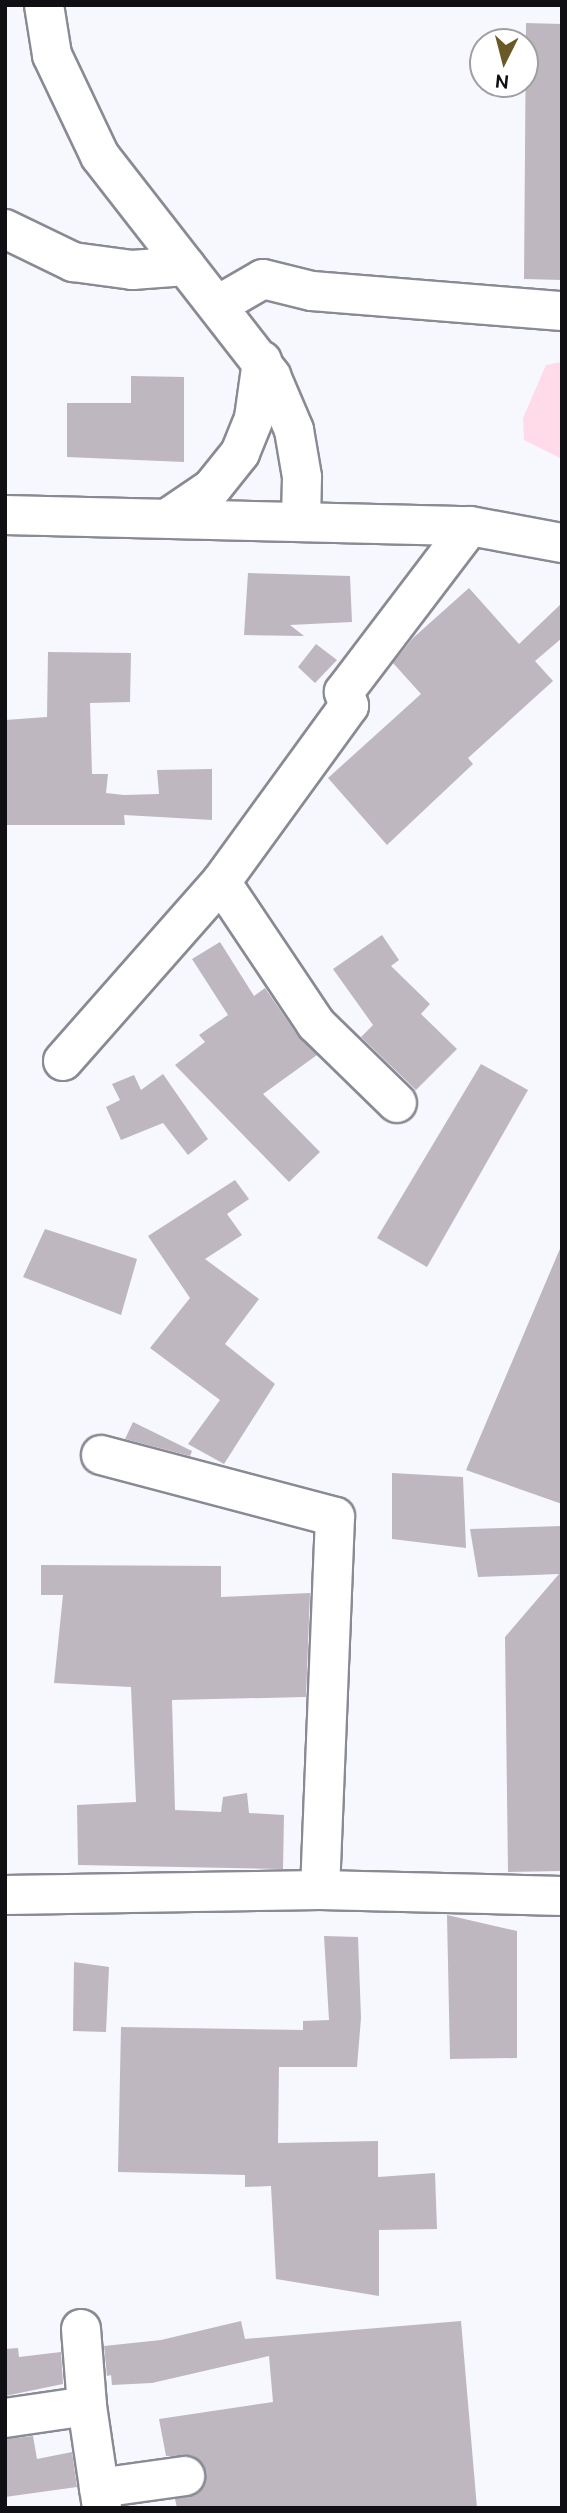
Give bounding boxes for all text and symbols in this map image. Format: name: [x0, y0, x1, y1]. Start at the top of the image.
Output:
north arrow: [469, 28, 539, 98]
text: N: [494, 70, 510, 94]

